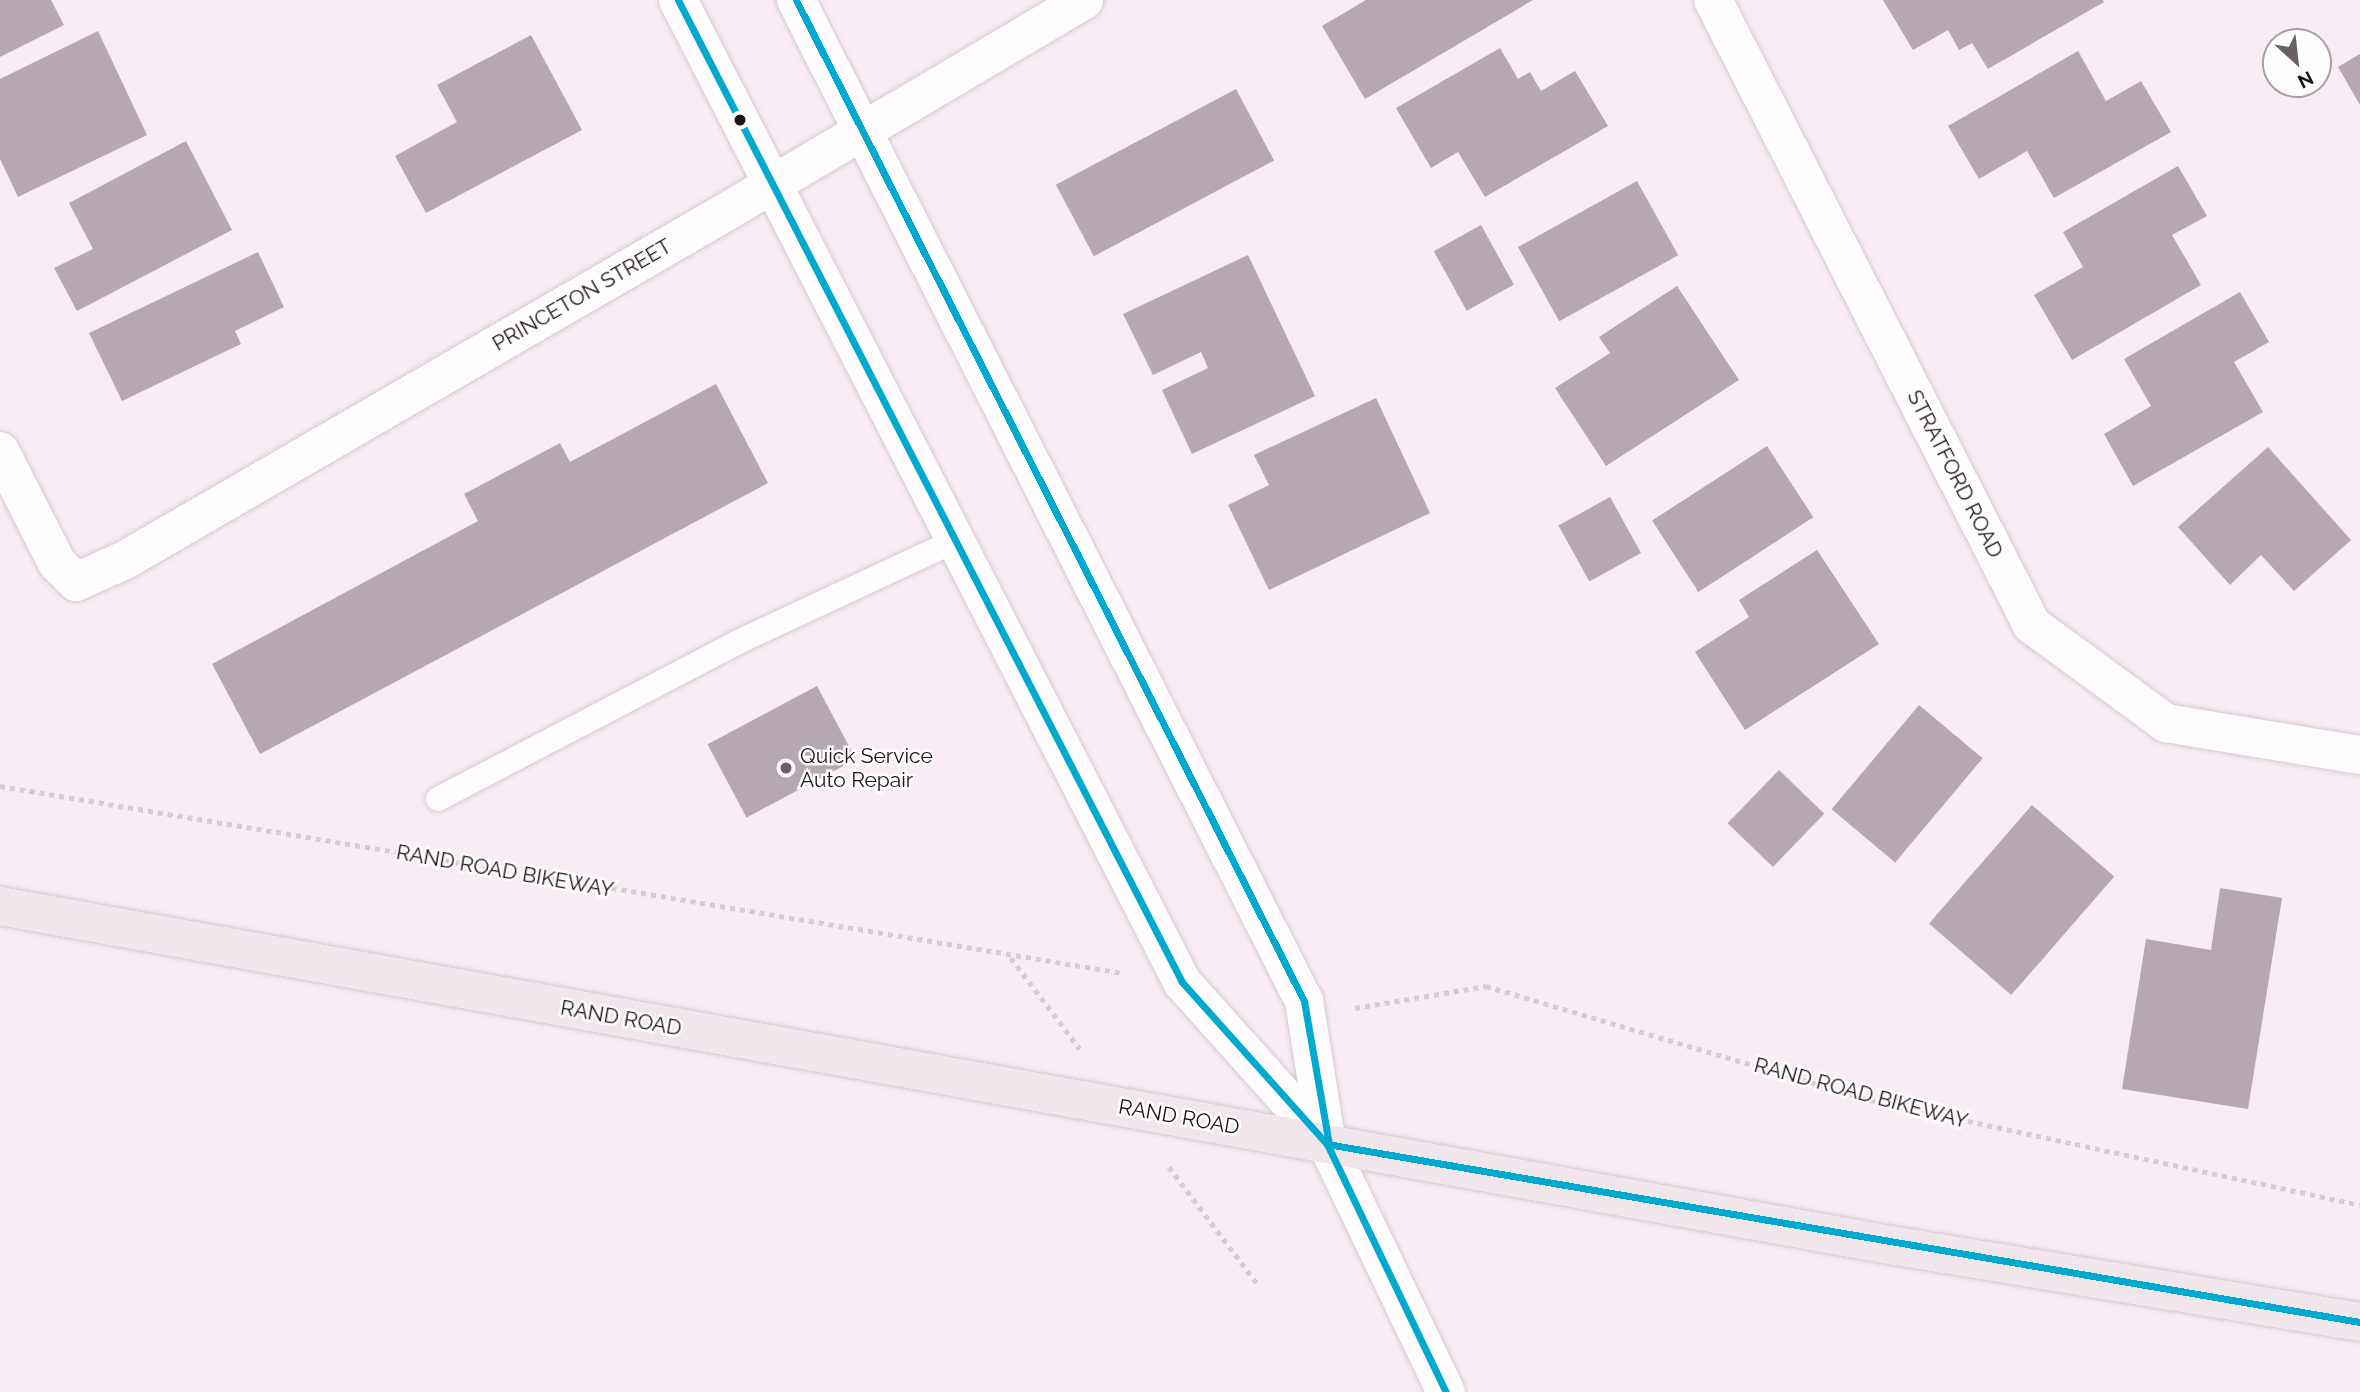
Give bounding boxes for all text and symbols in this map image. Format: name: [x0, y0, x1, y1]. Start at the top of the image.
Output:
north arrow: [2262, 28, 2332, 98]
text: N: [2294, 67, 2317, 93]
unlabelled marker: [733, 113, 747, 127]
street label: PRINCETON STREET: [488, 233, 676, 357]
street label: STRATFORD ROAD: [1902, 386, 2008, 562]
place label: Quick Service Auto Repair: [800, 743, 933, 793]
marker: Quick Service Auto Repair: [778, 760, 794, 776]
street label: RAND ROAD BIKEWAY: [394, 839, 616, 903]
street label: RAND ROAD: [558, 995, 684, 1041]
street label: RAND ROAD BIKEWAY: [1751, 1052, 1971, 1134]
street label: RAND ROAD: [1116, 1094, 1242, 1140]

